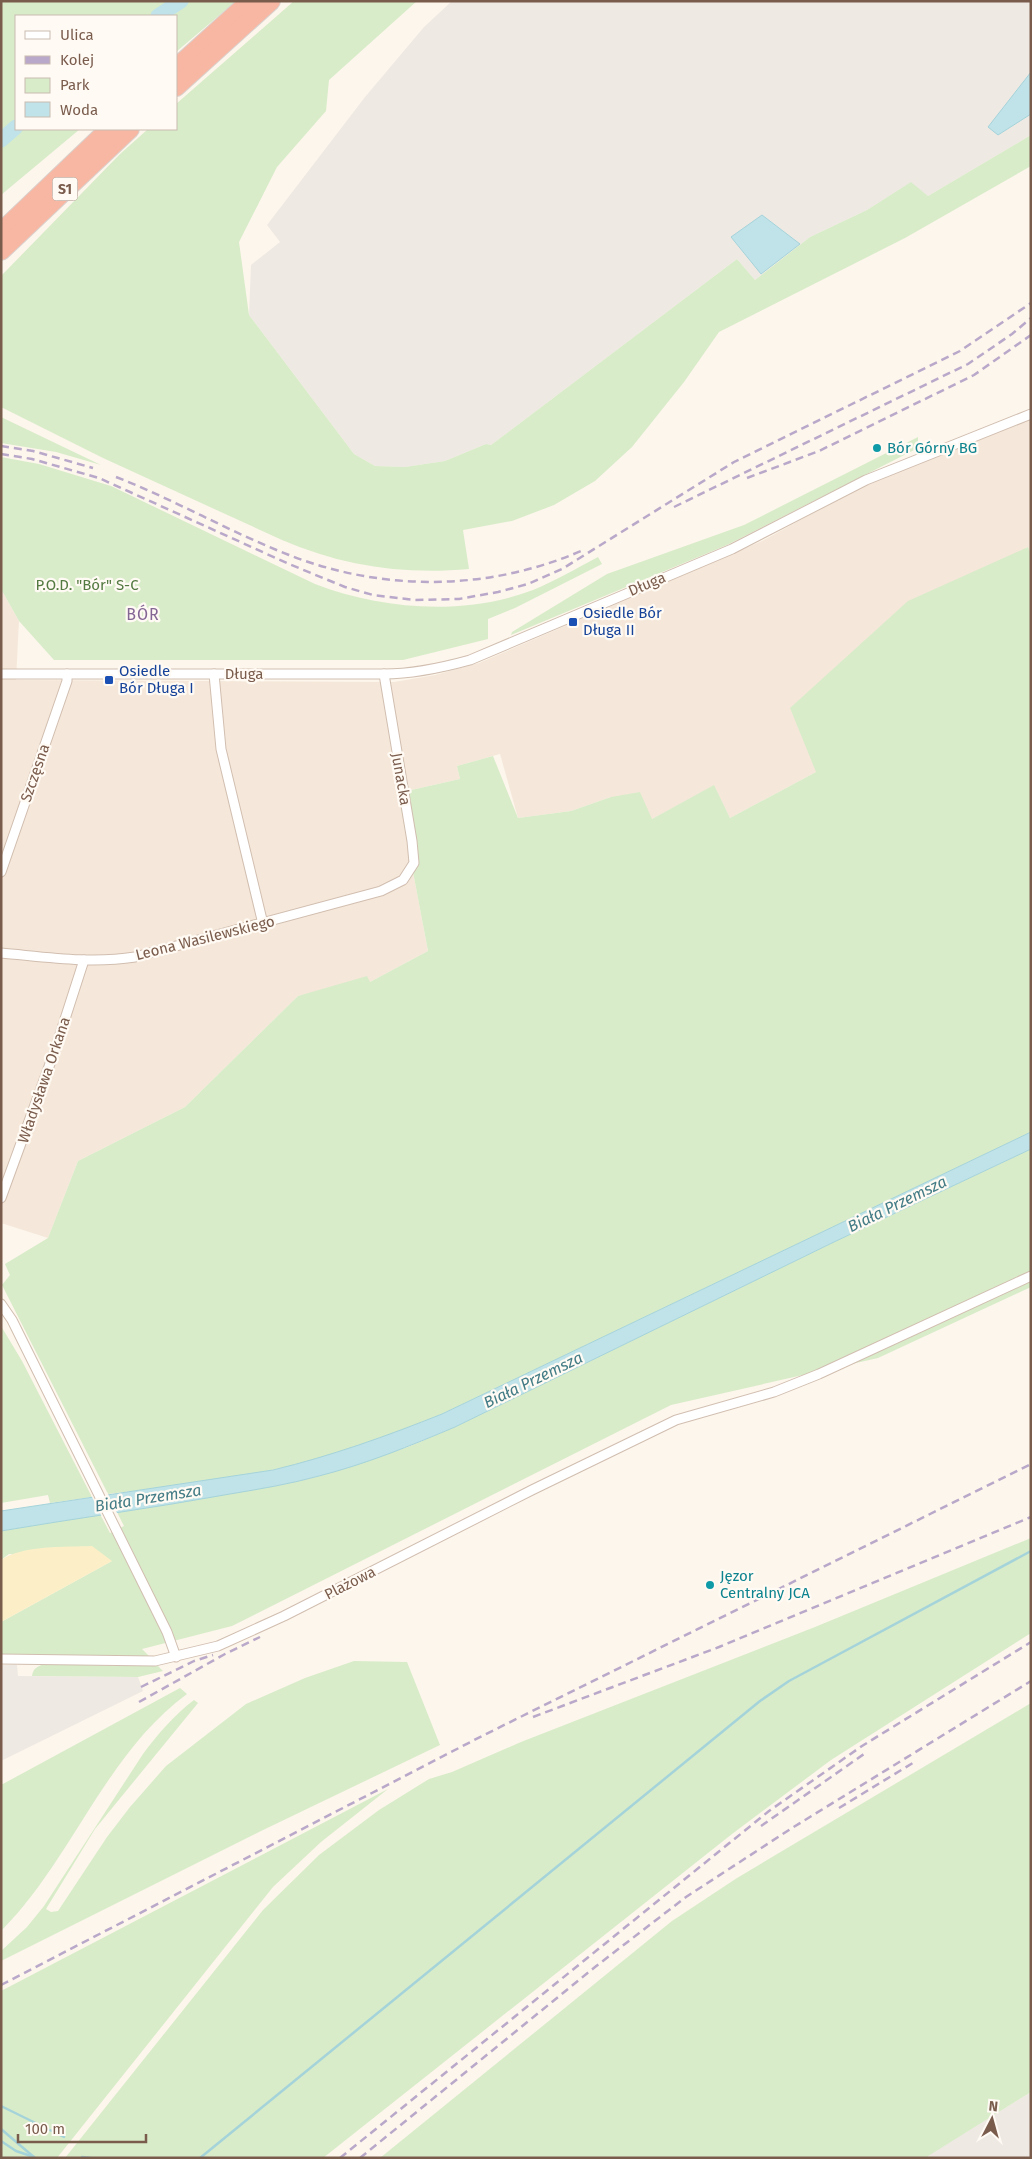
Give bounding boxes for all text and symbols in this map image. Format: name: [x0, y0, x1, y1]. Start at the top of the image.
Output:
legend: [15, 15, 178, 130]
text: Ulica: [60, 26, 94, 44]
text: Kolej: [60, 51, 94, 69]
text: Park: [60, 76, 90, 94]
text: Woda: [60, 101, 98, 119]
road number: S1: [52, 178, 78, 200]
place label: Bór Górny BG: [887, 439, 977, 457]
marker: Bór Górny BG: [871, 442, 883, 454]
street label: Długa: [626, 568, 668, 600]
park label: P.O.D. "Bór" S-C: [35, 576, 139, 594]
district label: BÓR: [126, 604, 160, 624]
place label: Osiedle Bór Długa II: [583, 604, 662, 639]
marker: Osiedle Bór Długa II: [567, 616, 579, 628]
place label: Osiedle Bór Długa I: [119, 662, 194, 697]
street label: Długa: [225, 665, 263, 683]
marker: Osiedle Bór Długa I: [103, 674, 115, 686]
street label: Szczęsna: [17, 742, 53, 804]
street label: Junacka: [388, 751, 414, 807]
street label: Leona Wasilewskiego: [134, 912, 276, 964]
street label: Władysława Orkana: [14, 1015, 74, 1145]
water label: Biała Przemsza: [844, 1172, 950, 1236]
water label: Biała Przemsza: [480, 1348, 586, 1412]
water label: Biała Przemsza: [93, 1480, 203, 1516]
street label: Plażowa: [321, 1562, 379, 1604]
place label: Jęzor Centralny JCA: [720, 1567, 810, 1602]
marker: Jęzor Centralny JCA: [704, 1579, 716, 1591]
north arrow: [967, 2094, 1017, 2144]
text: N: [988, 2098, 999, 2116]
scale bar: [18, 2112, 145, 2144]
text: 100 m: [25, 2120, 65, 2138]

